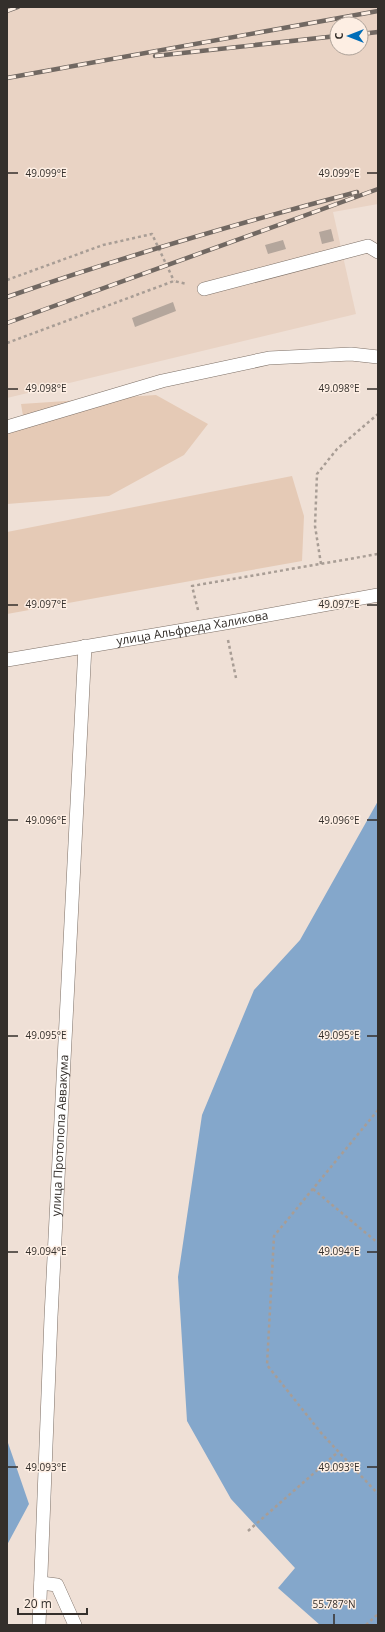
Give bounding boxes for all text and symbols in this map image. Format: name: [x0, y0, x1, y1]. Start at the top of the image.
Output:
north arrow: [329, 16, 369, 56]
text: С: [331, 32, 346, 40]
text: 49.099°E: [25, 166, 67, 180]
text: 49.099°E: [318, 166, 360, 180]
text: 49.098°E: [25, 381, 67, 395]
text: 49.098°E: [318, 381, 360, 395]
text: 49.097°E: [25, 597, 67, 611]
text: 49.097°E: [318, 597, 360, 611]
street label: улица Альфреда Халикова: [115, 606, 270, 649]
text: 49.096°E: [25, 813, 67, 827]
text: 49.096°E: [318, 813, 360, 827]
text: 49.095°E: [25, 1028, 67, 1042]
text: 49.095°E: [318, 1028, 360, 1042]
street label: улица Протопопа Аввакума: [47, 1054, 72, 1217]
text: 49.094°E: [25, 1244, 67, 1258]
text: 49.094°E: [318, 1244, 360, 1258]
text: 49.093°E: [25, 1460, 67, 1474]
text: 49.093°E: [318, 1460, 360, 1474]
scale bar: [18, 1590, 87, 1616]
text: 20 m: [24, 1595, 52, 1612]
text: 55.787°N: [312, 1597, 356, 1611]

